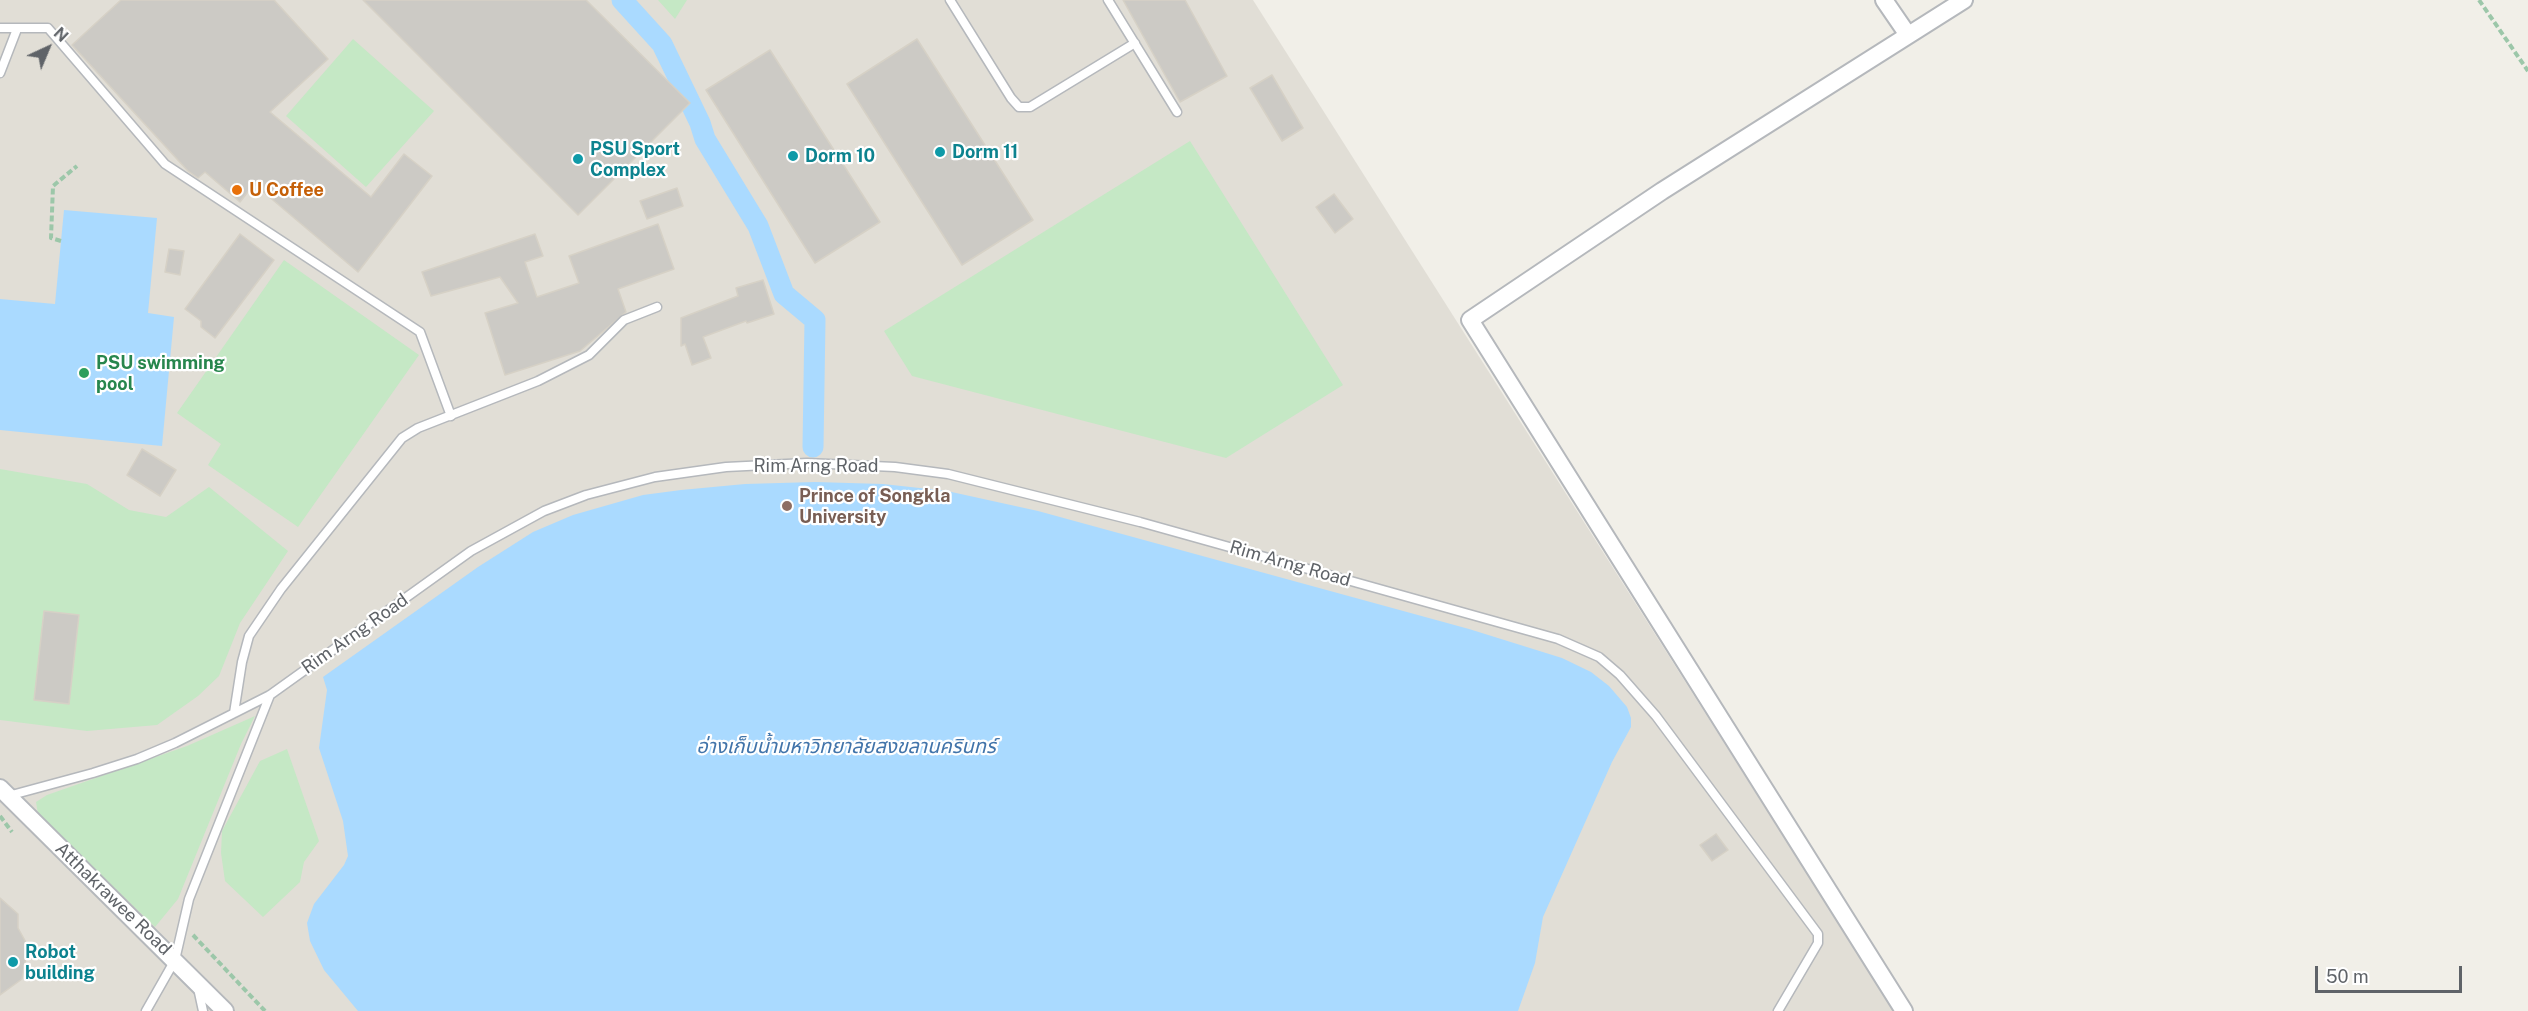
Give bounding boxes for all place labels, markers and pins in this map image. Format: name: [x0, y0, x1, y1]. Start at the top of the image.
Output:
place label: PSU Sport Complex: [590, 138, 680, 180]
place label: Dorm 11: [952, 141, 1018, 163]
place label: Dorm 10: [805, 145, 875, 167]
marker: Dorm 11: [933, 145, 947, 159]
marker: Dorm 10: [786, 149, 800, 163]
marker: PSU Sport Complex: [571, 152, 585, 166]
place label: U Coffee: [249, 179, 324, 201]
marker: U Coffee: [230, 183, 244, 197]
place label: PSU swimming pool: [96, 352, 225, 394]
marker: PSU swimming pool: [77, 366, 91, 380]
place label: Prince of Songkla University: [799, 485, 950, 528]
marker: Prince of Songkla University: [780, 499, 794, 513]
place label: Robot building: [25, 941, 95, 984]
marker: Robot building: [6, 955, 20, 969]

